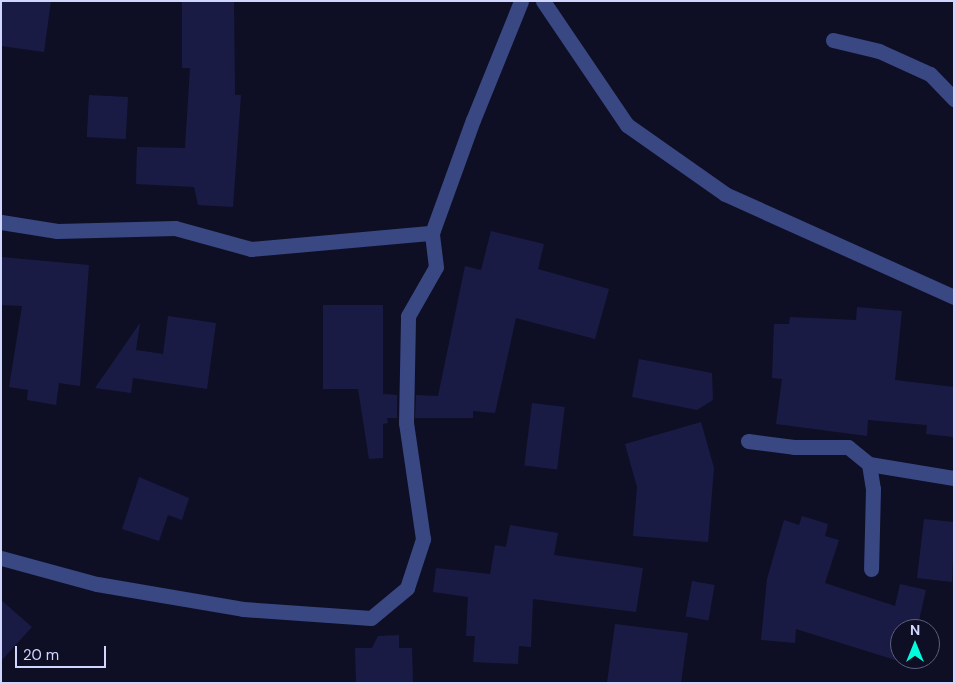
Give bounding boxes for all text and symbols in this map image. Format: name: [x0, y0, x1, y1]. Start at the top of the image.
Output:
north arrow: [890, 619, 940, 669]
text: N: [910, 621, 920, 639]
scale bar: [18, 636, 109, 668]
text: 20 m: [23, 645, 59, 665]

